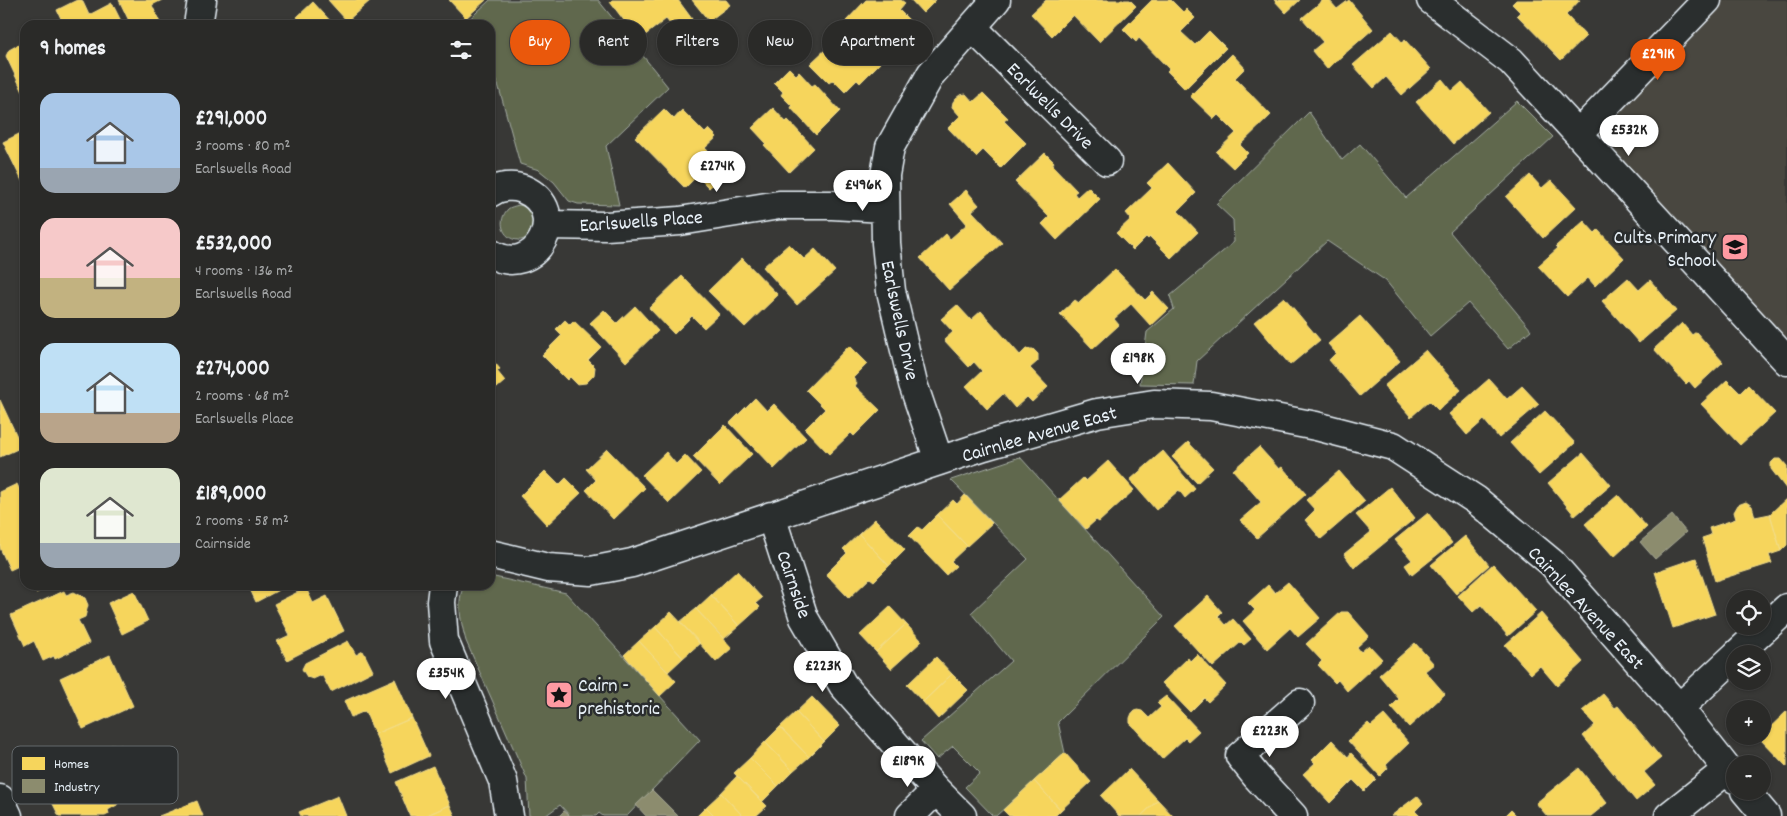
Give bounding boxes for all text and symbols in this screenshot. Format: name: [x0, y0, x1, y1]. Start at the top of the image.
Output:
chip: Buy: [510, 20, 570, 65]
chip: Rent: [580, 20, 647, 65]
chip: Filters: [657, 20, 738, 65]
chip: New: [748, 20, 812, 65]
chip: Apartment: [822, 20, 933, 65]
text: 9 homes: [40, 35, 106, 65]
icon: filters: [447, 36, 475, 64]
pin: £291K: [1623, 38, 1693, 81]
text: £291K: [1641, 43, 1675, 66]
street label: Earlwells Drive: [999, 57, 1099, 157]
text: £291,000: [195, 105, 267, 135]
icon: home: [80, 113, 140, 173]
pin: £532K: [1594, 114, 1664, 157]
text: £532K: [1611, 119, 1647, 142]
text: 3 rooms · 80 m²: [195, 135, 290, 158]
pin: £274K: [682, 150, 752, 193]
text: £274K: [699, 155, 735, 178]
text: Earlswells Road: [195, 158, 292, 181]
pin: £496K: [828, 170, 898, 212]
text: £496K: [844, 174, 882, 197]
street label: Earlswells Place: [579, 205, 704, 241]
place label: Cults Primary School: [1614, 225, 1717, 276]
text: £532,000: [195, 230, 272, 260]
school or university icon: Cults Primary School: [1720, 232, 1750, 262]
icon: home: [80, 238, 140, 298]
street label: Earlswells Drive: [872, 258, 924, 383]
text: 4 rooms · 136 m²: [195, 260, 293, 283]
text: Earlswells Road: [195, 283, 292, 306]
pin: £198K: [1103, 342, 1173, 385]
text: £198K: [1122, 347, 1154, 370]
text: £274,000: [195, 355, 270, 385]
icon: home: [80, 363, 140, 423]
text: 2 rooms · 68 m²: [195, 385, 289, 408]
street label: Cairnlee Avenue East: [959, 400, 1121, 471]
text: Earlswells Place: [195, 408, 294, 431]
text: £189,000: [195, 480, 266, 510]
icon: home: [80, 488, 140, 548]
text: 2 rooms · 58 m²: [195, 510, 289, 533]
text: Cairnside: [195, 533, 251, 556]
street label: Cairnlee Avenue East: [1520, 541, 1650, 677]
street label: Cairnside: [768, 547, 817, 623]
map controls: [1726, 590, 1771, 800]
button: locate: [1726, 590, 1771, 635]
button: layers: [1726, 645, 1771, 690]
pin: £223K: [788, 650, 858, 693]
text: £223K: [805, 655, 841, 678]
pin: £354K: [411, 658, 481, 700]
text: £354K: [428, 662, 464, 685]
place label: Cairn - prehistoric: [578, 673, 660, 724]
place icon: Cairn - prehistoric: [544, 680, 574, 710]
button: +: [1726, 700, 1771, 745]
pin: £223K: [1235, 716, 1305, 758]
text: £223K: [1252, 720, 1288, 743]
legend: [12, 746, 178, 804]
pin: £189K: [873, 746, 943, 788]
text: £189K: [892, 750, 924, 773]
text: Homes: [54, 755, 89, 775]
button: −: [1726, 755, 1771, 800]
text: Industry: [54, 778, 100, 798]

